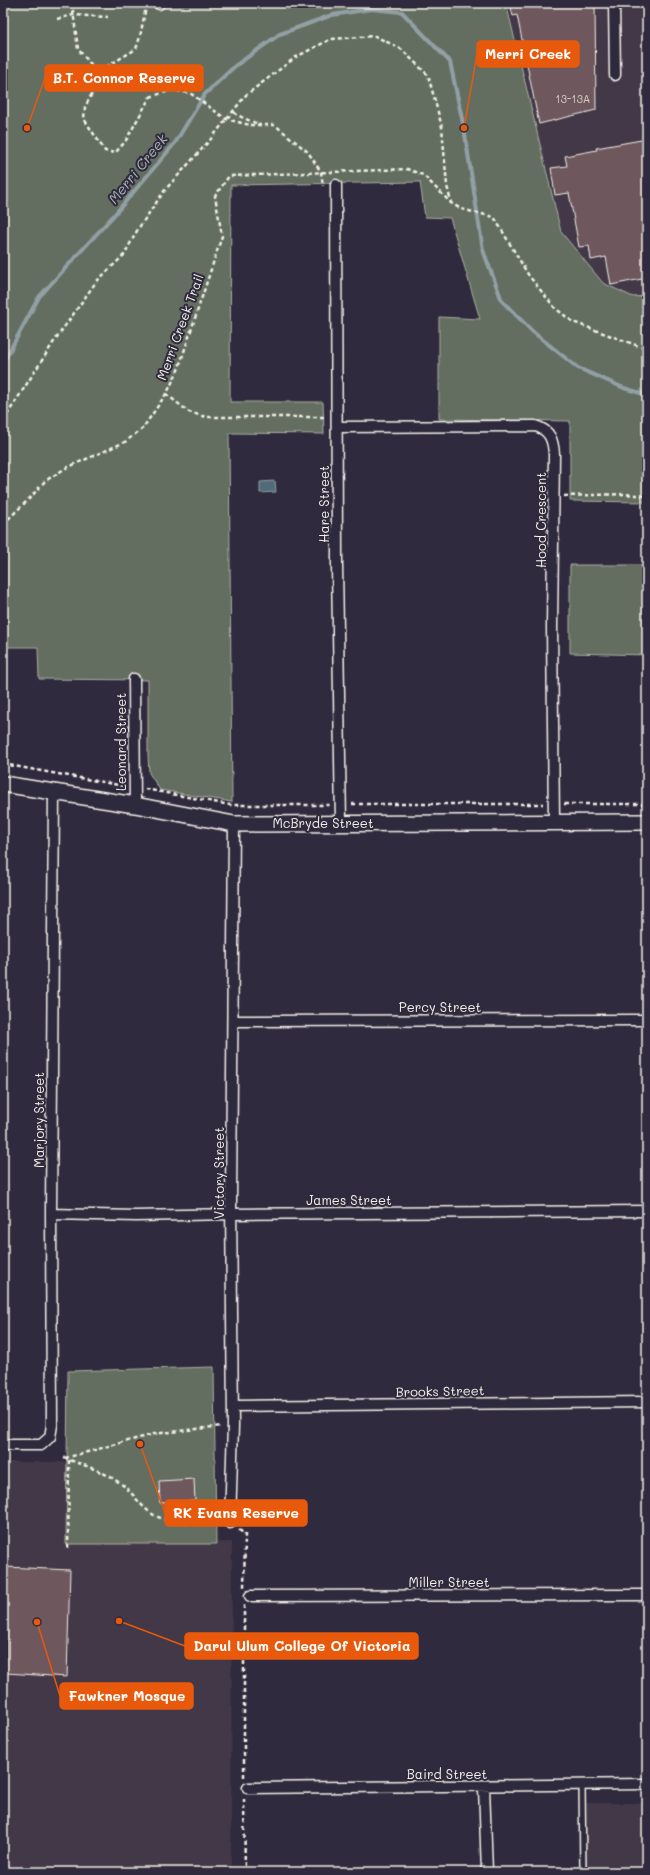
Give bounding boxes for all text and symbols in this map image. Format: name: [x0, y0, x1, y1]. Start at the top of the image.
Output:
callout: Merri Creek: [477, 41, 579, 67]
text: Merri Creek: [485, 44, 571, 63]
callout: B.T. Connor Reserve: [45, 65, 203, 91]
text: B.T. Connor Reserve: [53, 68, 195, 87]
house number: 13-13A: [556, 91, 590, 106]
water label: Merri Creek: [104, 129, 172, 207]
street label: Merri Creek Trail: [152, 271, 207, 382]
street label: Hare Street: [315, 465, 332, 543]
street label: Hood Crescent: [532, 472, 549, 568]
street label: Leonard Street: [112, 693, 129, 791]
street label: McBryde Street: [272, 814, 374, 831]
street label: Percy Street: [399, 998, 482, 1015]
street label: Marjory Street: [30, 1072, 47, 1168]
street label: Victory Street: [210, 1127, 227, 1219]
street label: James Street: [306, 1191, 392, 1208]
street label: Brooks Street: [395, 1381, 485, 1400]
callout: RK Evans Reserve: [165, 1500, 307, 1526]
text: RK Evans Reserve: [173, 1503, 299, 1522]
street label: Miller Street: [409, 1573, 490, 1590]
callout: Darul Ulum College Of Victoria: [185, 1633, 418, 1659]
text: Darul Ulum College Of Victoria: [193, 1636, 411, 1655]
callout: Fawkner Mosque: [60, 1683, 193, 1709]
text: Fawkner Mosque: [69, 1686, 185, 1705]
street label: Baird Street: [407, 1765, 488, 1782]

